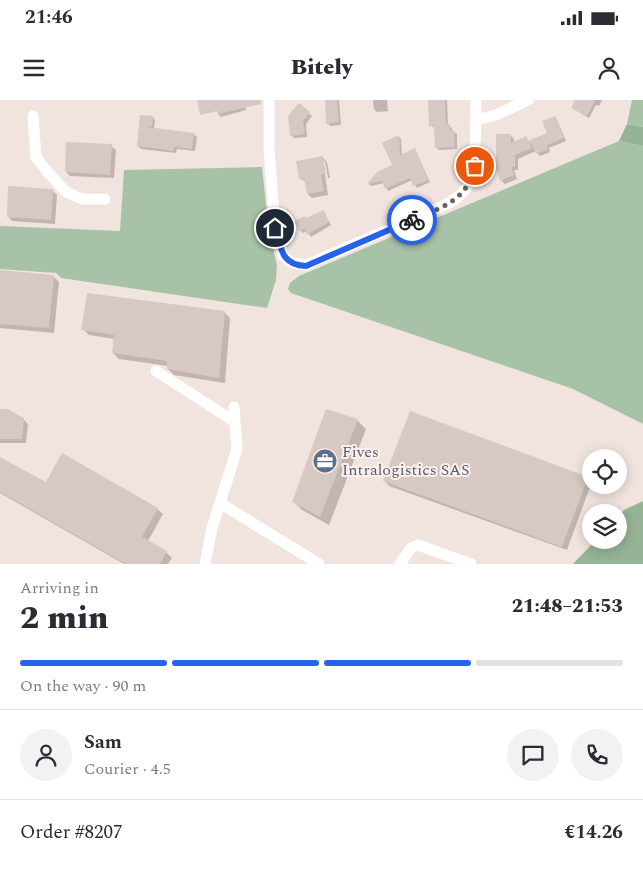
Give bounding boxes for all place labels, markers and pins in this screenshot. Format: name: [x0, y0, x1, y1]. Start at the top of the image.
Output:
pin: [454, 145, 496, 187]
pin: [254, 207, 296, 249]
place label: Fives Intralogistics SAS: [342, 440, 470, 482]
office icon: Fives Intralogistics SAS: [312, 448, 338, 474]

